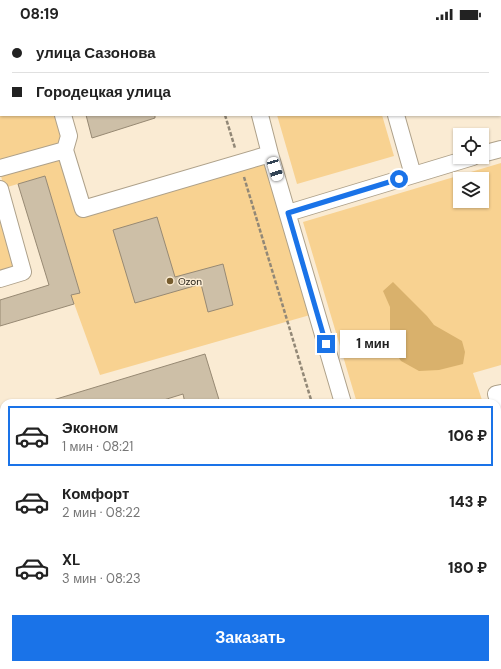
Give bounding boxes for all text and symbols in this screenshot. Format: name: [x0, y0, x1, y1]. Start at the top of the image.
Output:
text: 08:19: [20, 4, 59, 24]
text: улица Сазонова: [36, 43, 156, 63]
text: Городецкая улица: [36, 82, 171, 102]
map controls: [453, 128, 489, 208]
button: locate: [453, 128, 489, 164]
car: [266, 156, 284, 182]
route start: [390, 170, 408, 188]
button: layers: [453, 172, 489, 208]
place label: Ozon: [178, 275, 202, 288]
marker: Ozon: [165, 276, 175, 286]
callout: 1 мин: [340, 330, 406, 358]
route end: [317, 335, 335, 353]
text: 1 мин: [356, 335, 390, 352]
icon: car: [14, 418, 50, 454]
text: Эконом: [62, 418, 118, 438]
text: 106 ₽: [448, 426, 487, 446]
text: 1 мин · 08:21: [62, 438, 133, 455]
icon: car: [14, 484, 50, 520]
text: Комфорт: [62, 484, 129, 504]
text: 143 ₽: [449, 492, 487, 512]
text: 2 мин · 08:22: [62, 504, 140, 521]
icon: car: [14, 550, 50, 586]
text: XL: [62, 550, 80, 570]
text: 180 ₽: [448, 558, 487, 578]
text: 3 мин · 08:23: [62, 570, 141, 587]
button: Заказать: [12, 615, 489, 661]

